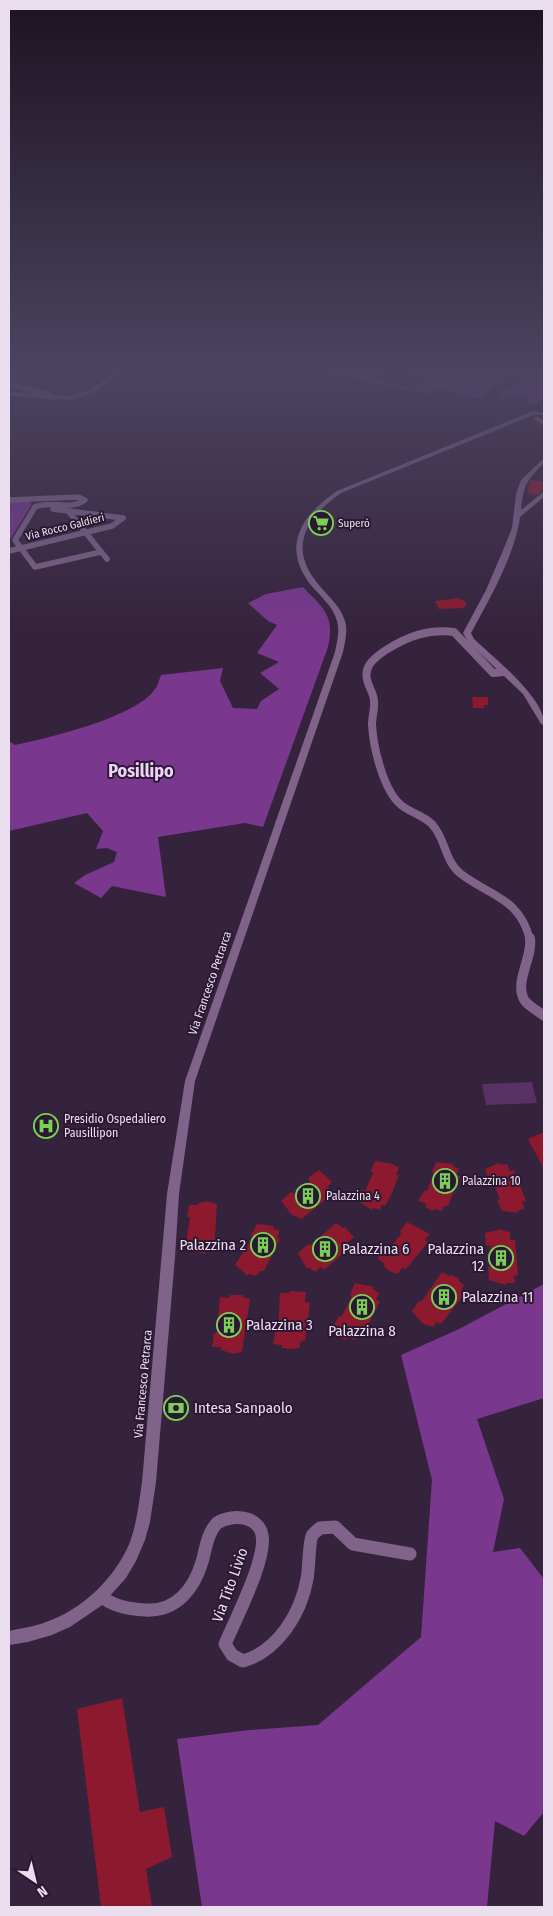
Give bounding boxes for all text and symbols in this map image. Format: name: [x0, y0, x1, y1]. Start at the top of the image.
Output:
supermarket icon: Superò: [308, 510, 334, 536]
street label: Via Rocco Galdieri: [24, 511, 106, 543]
place label: Superò: [338, 517, 370, 530]
district label: Posillipo: [108, 760, 174, 782]
street label: Via Francesco Petrarca: [186, 929, 234, 1037]
place label: Presidio Ospedaliero Pausillipon: [64, 1112, 166, 1140]
hospital icon: Presidio Ospedaliero Pausillipon: [33, 1113, 59, 1139]
building icon: Palazzina 10: [432, 1168, 458, 1194]
place label: Palazzina 10: [462, 1174, 521, 1188]
building icon: Palazzina 4: [295, 1183, 321, 1209]
place label: Palazzina 4: [326, 1189, 380, 1203]
building icon: Palazzina 2: [250, 1232, 276, 1258]
place label: Palazzina 2: [179, 1236, 246, 1254]
building icon: Palazzina 6: [312, 1236, 338, 1262]
place label: Palazzina 6: [342, 1240, 409, 1258]
place label: Palazzina 12: [428, 1240, 484, 1275]
building icon: Palazzina 12: [488, 1245, 514, 1271]
building icon: Palazzina 11: [431, 1284, 457, 1310]
place label: Palazzina 11: [462, 1288, 533, 1306]
building icon: Palazzina 8: [349, 1294, 375, 1320]
building icon: Palazzina 3: [216, 1312, 242, 1338]
place label: Palazzina 3: [246, 1316, 313, 1334]
place label: Palazzina 8: [328, 1322, 396, 1340]
street label: Via Francesco Petrarca: [131, 1329, 155, 1439]
bank icon: Intesa Sanpaolo: [163, 1395, 189, 1421]
place label: Intesa Sanpaolo: [194, 1399, 293, 1417]
street label: Via Tito Livio: [208, 1545, 252, 1625]
north arrow: [10, 1856, 60, 1906]
text: N: [34, 1882, 50, 1901]

